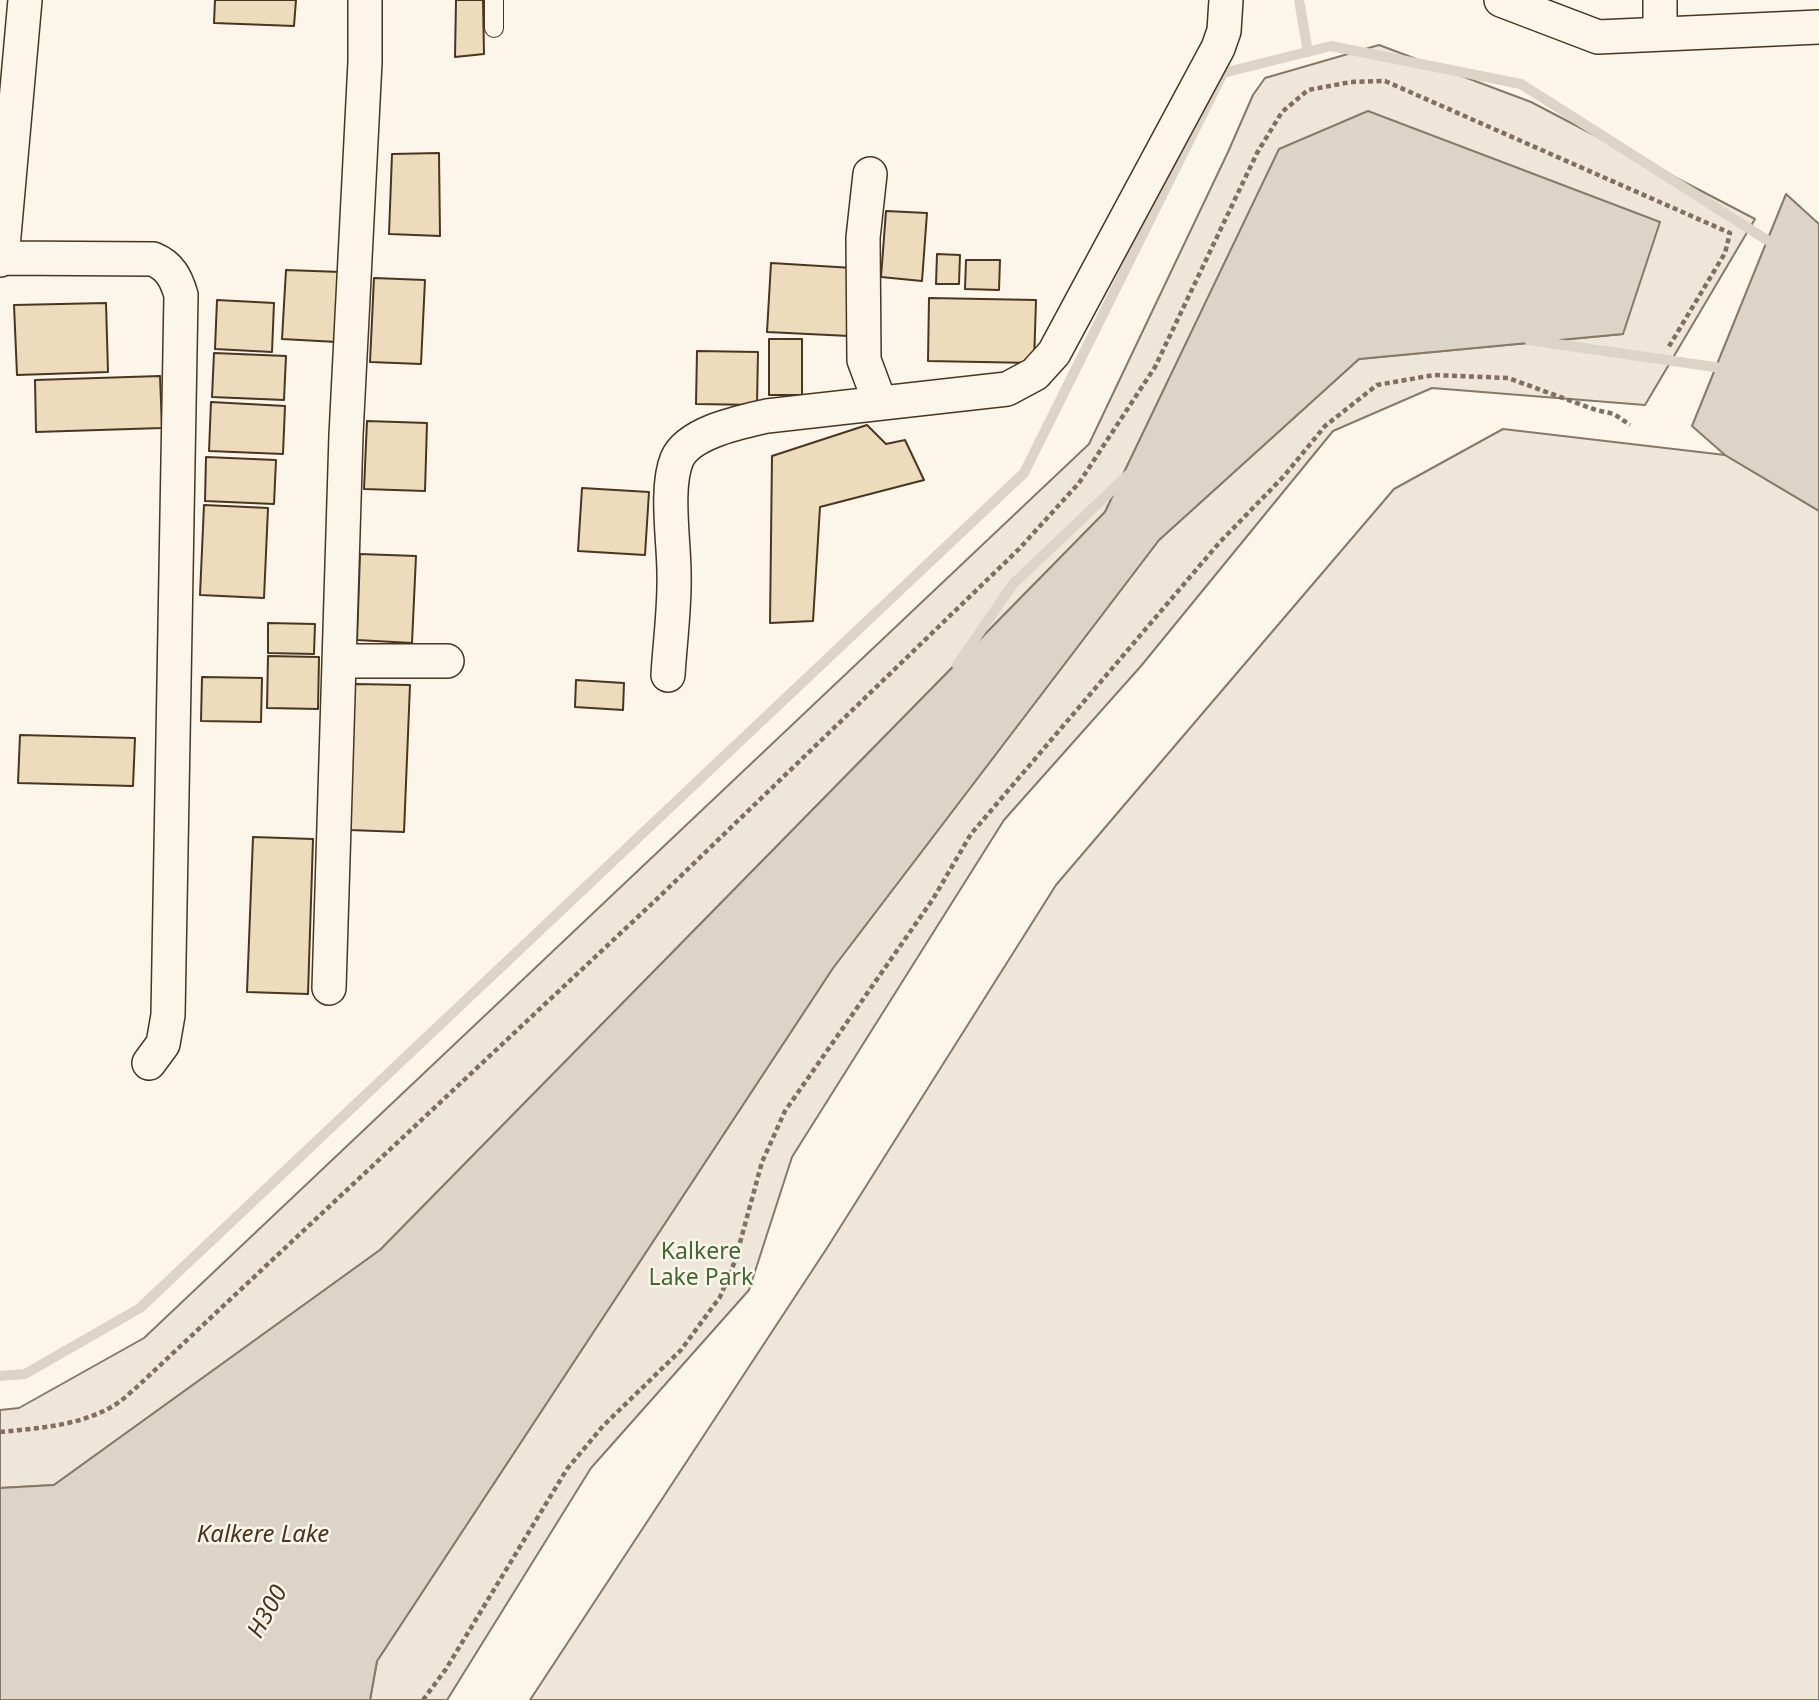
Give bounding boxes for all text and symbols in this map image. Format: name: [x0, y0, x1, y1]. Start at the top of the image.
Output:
park label: Kalkere Lake Park: [649, 1238, 753, 1292]
water label: Kalkere Lake: [197, 1521, 329, 1549]
water label: H300: [242, 1581, 294, 1643]

